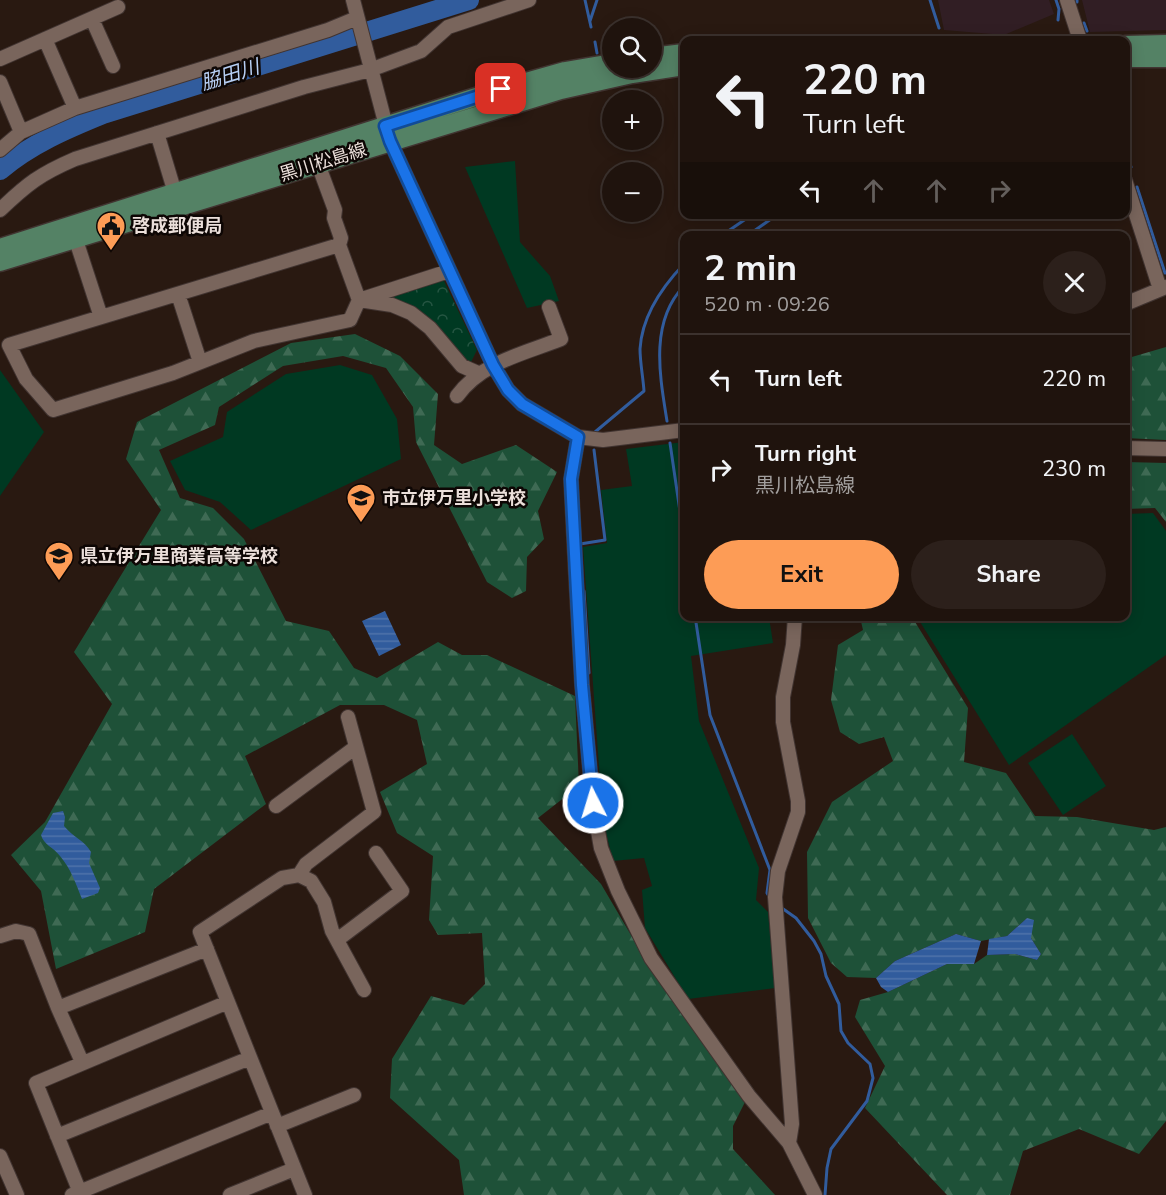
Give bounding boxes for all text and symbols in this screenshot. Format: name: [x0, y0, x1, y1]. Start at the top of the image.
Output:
map controls: [602, 18, 662, 222]
button: search: [602, 18, 662, 78]
text: 220 m: [803, 52, 927, 109]
water label: 脇田川: [197, 53, 265, 97]
icon: left: [704, 60, 782, 138]
pin: [475, 63, 526, 114]
icon: arrive: [484, 72, 517, 105]
button: +: [602, 90, 662, 150]
text: Turn left: [803, 106, 904, 143]
street label: 黒川松島線: [276, 137, 370, 187]
button: −: [602, 162, 662, 222]
icon: left: [794, 174, 827, 207]
icon: ahead: [857, 174, 890, 207]
icon: ahead: [920, 174, 953, 207]
icon: right: [983, 174, 1016, 207]
public building icon: 啓成郵便局: [95, 210, 127, 252]
place label: 啓成郵便局: [132, 214, 222, 238]
text: 2 min: [704, 244, 797, 293]
button: close: [1043, 251, 1106, 314]
text: 520 m · 09:26: [704, 291, 830, 318]
icon: left: [704, 363, 737, 396]
text: Turn left: [755, 364, 842, 394]
text: 220 m: [1042, 364, 1106, 394]
text: Turn right: [755, 439, 856, 469]
icon: right: [704, 453, 737, 486]
text: 230 m: [1042, 454, 1106, 484]
text: 黒川松島線: [755, 472, 855, 499]
school or university icon: 市立伊万里小学校: [345, 482, 377, 524]
place label: 市立伊万里小学校: [382, 486, 526, 510]
school or university icon: 県立伊万里商業高等学校: [43, 540, 75, 582]
button: Exit: [704, 540, 899, 609]
button: Share: [911, 540, 1106, 609]
place label: 県立伊万里商業高等学校: [80, 544, 278, 568]
position arrow: [561, 771, 625, 835]

